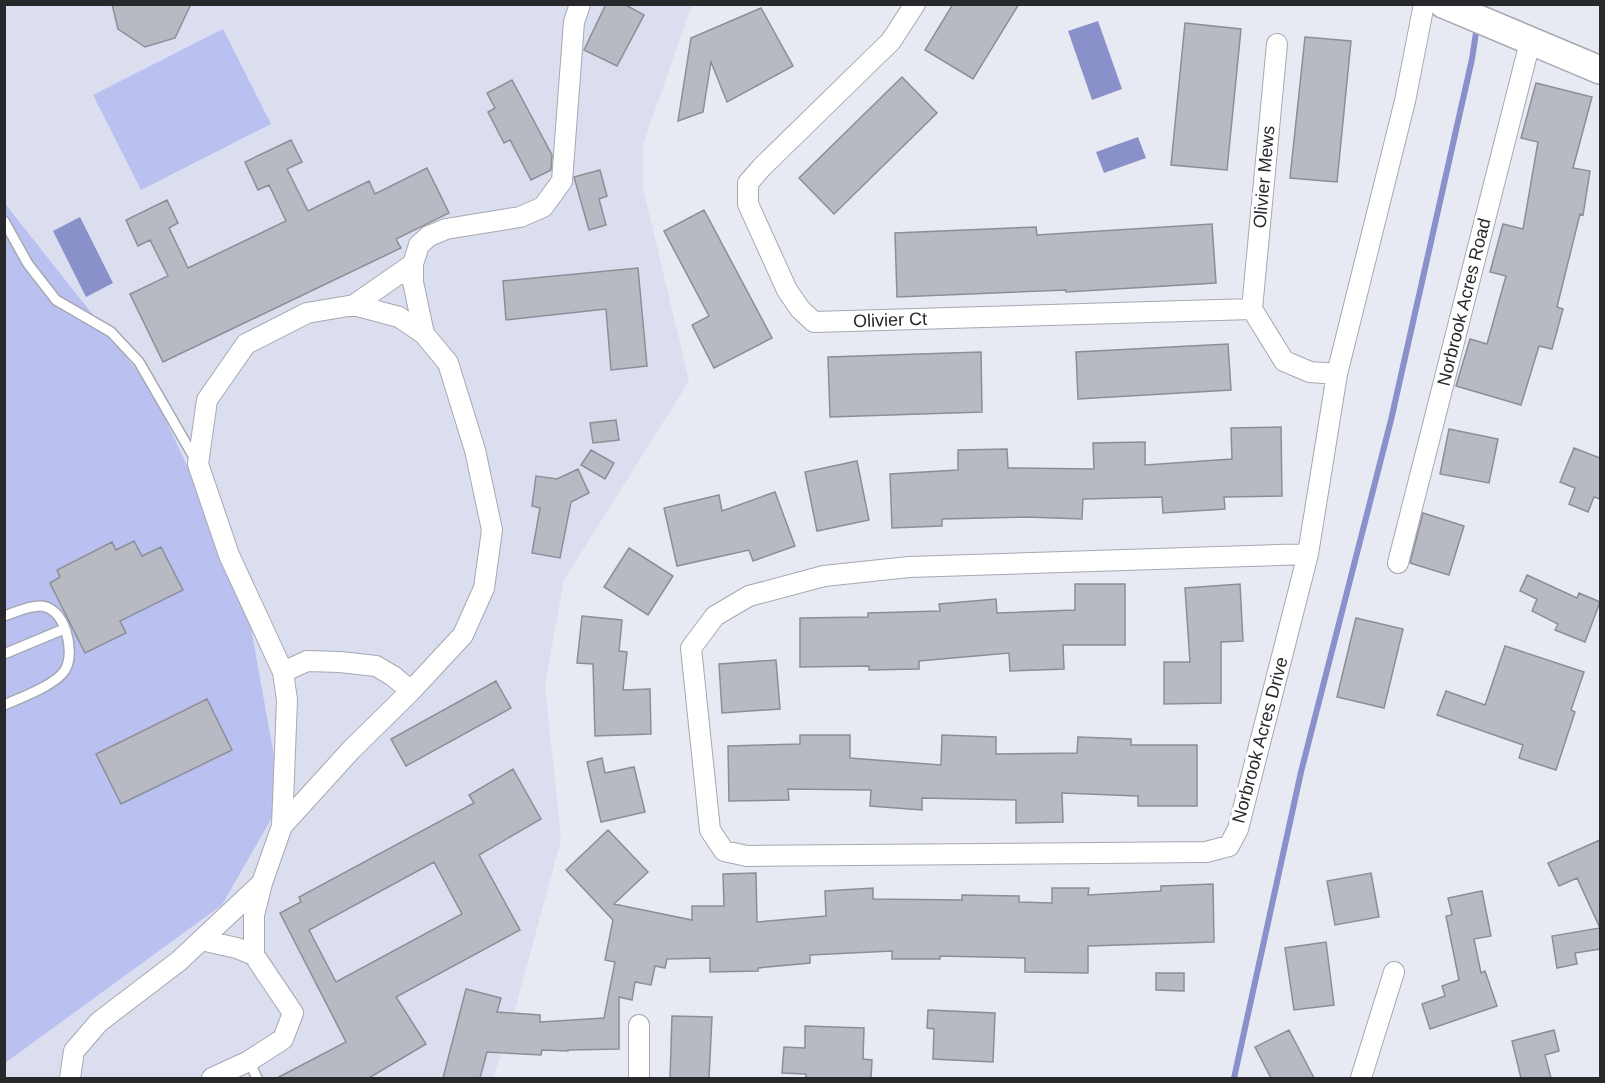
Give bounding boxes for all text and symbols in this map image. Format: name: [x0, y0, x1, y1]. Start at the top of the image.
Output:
street label: Olivier Mews: [1250, 125, 1278, 229]
street label: Norbrook Acres Road: [1433, 216, 1495, 388]
street label: Olivier Ct: [853, 309, 927, 331]
street label: Norbrook Acres Drive: [1228, 655, 1292, 825]

